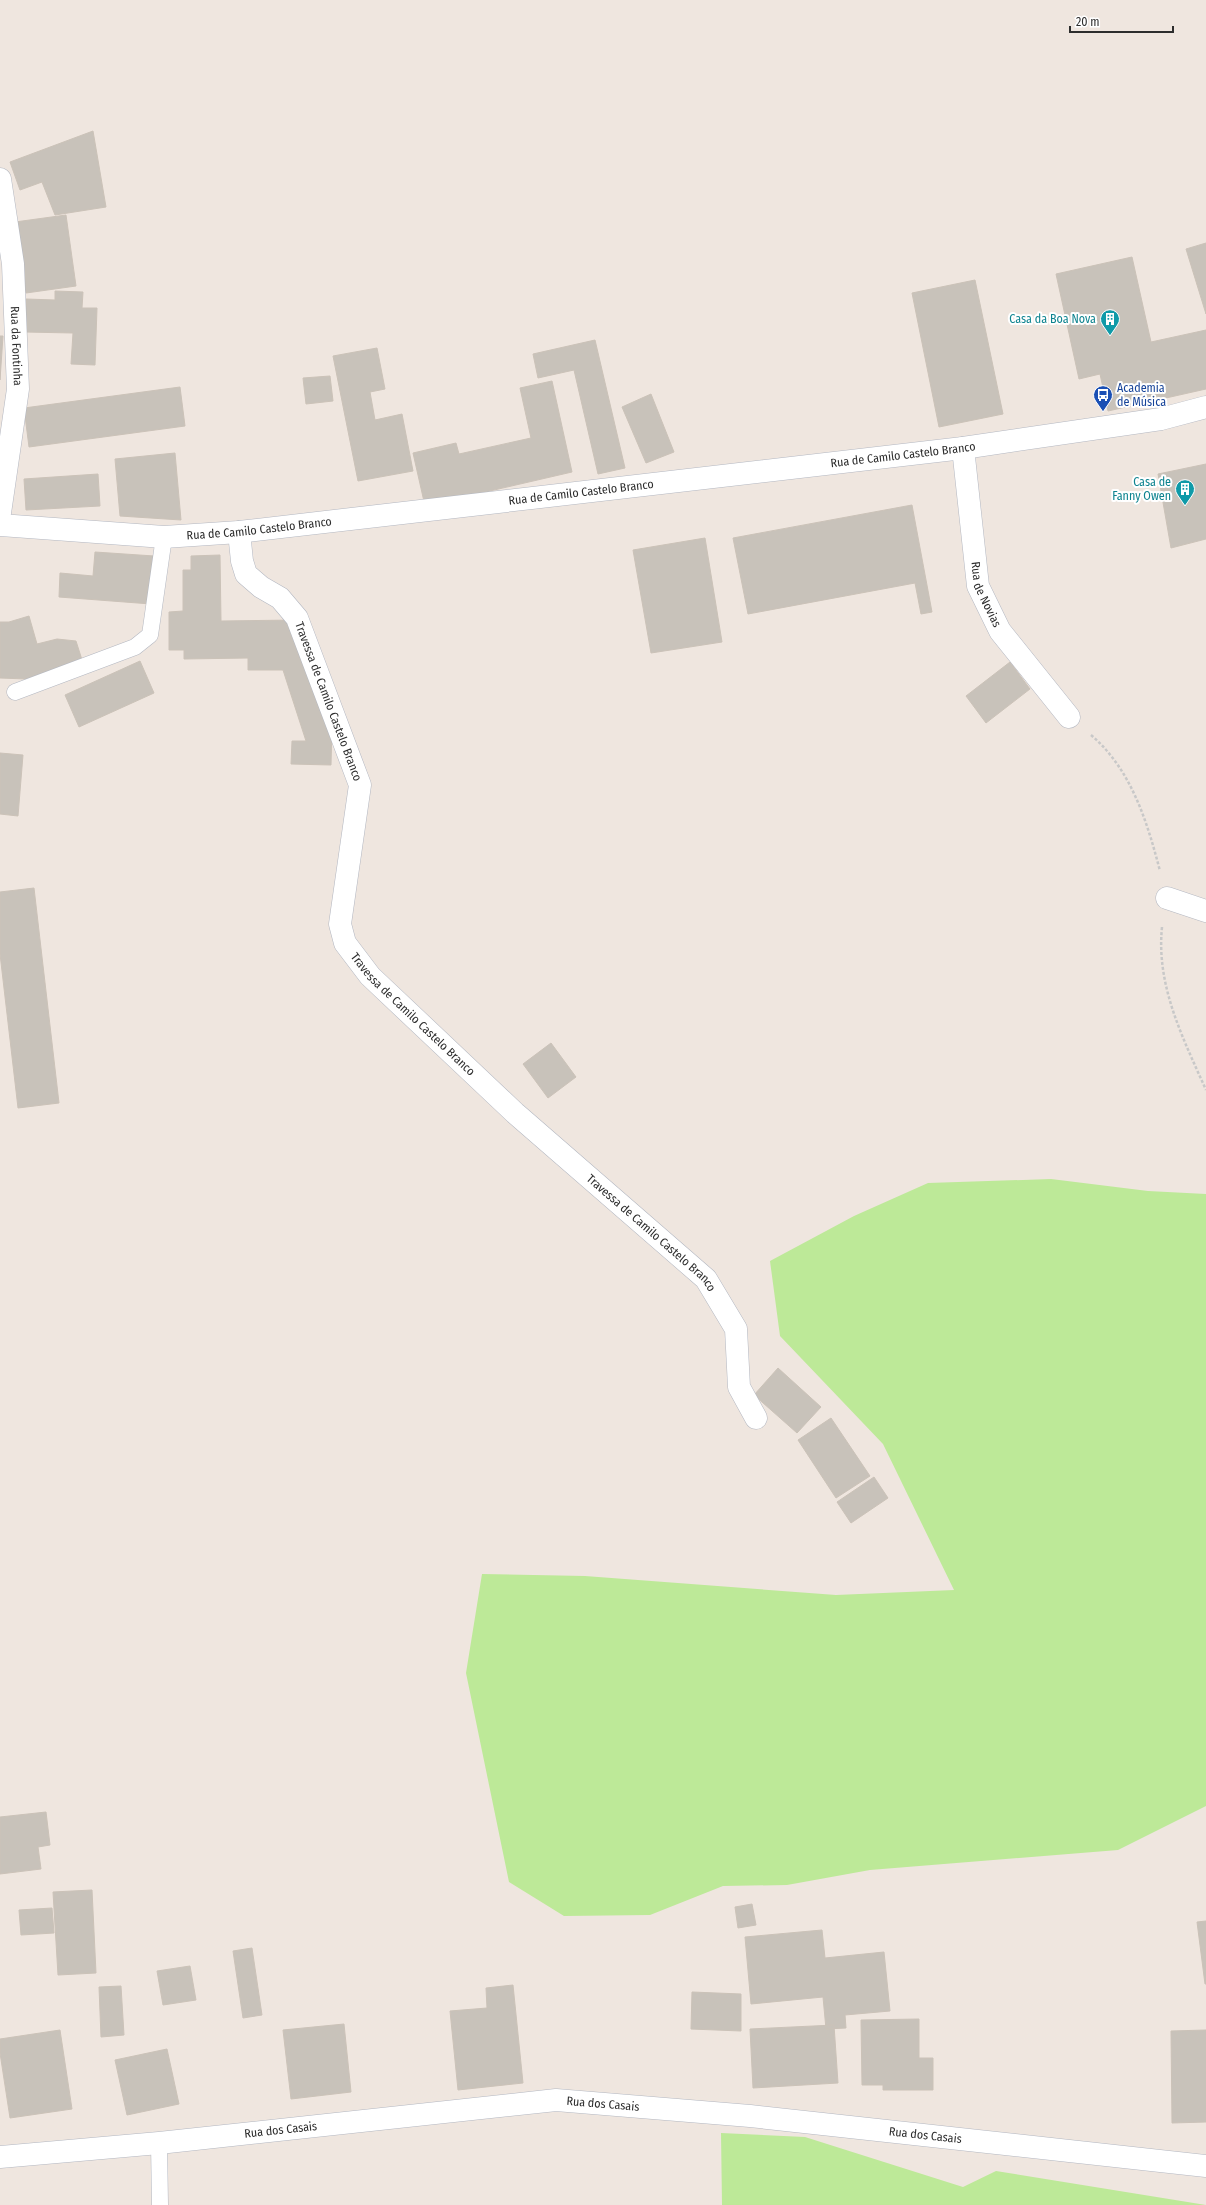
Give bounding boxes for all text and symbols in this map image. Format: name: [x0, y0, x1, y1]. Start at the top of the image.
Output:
scale bar: [1070, 8, 1173, 34]
text: 20 m: [1076, 15, 1100, 29]
street label: Rua da Fontinha: [8, 306, 25, 386]
building icon: Casa da Boa Nova: [1099, 308, 1121, 336]
place label: Casa da Boa Nova: [1009, 312, 1096, 326]
place label: Academia de Música: [1117, 381, 1166, 409]
bus stop icon: Academia de Música: [1092, 384, 1114, 412]
street label: Rua de Camilo Castelo Branco: [830, 439, 976, 470]
place label: Casa de Fanny Owen: [1112, 475, 1171, 503]
street label: Rua de Camilo Castelo Branco: [508, 477, 654, 508]
building icon: Casa de Fanny Owen: [1174, 478, 1196, 506]
street label: Rua de Camilo Castelo Branco: [186, 514, 333, 542]
street label: Rua de Novias: [968, 561, 1004, 629]
street label: Travessa de Camilo Castelo Branco: [292, 620, 365, 783]
street label: Travessa de Camilo Castelo Branco: [348, 950, 478, 1078]
street label: Travessa de Camilo Castelo Branco: [584, 1171, 719, 1294]
street label: Rua dos Casais: [566, 2094, 640, 2114]
street label: Rua dos Casais: [244, 2119, 318, 2141]
street label: Rua dos Casais: [888, 2124, 962, 2146]

